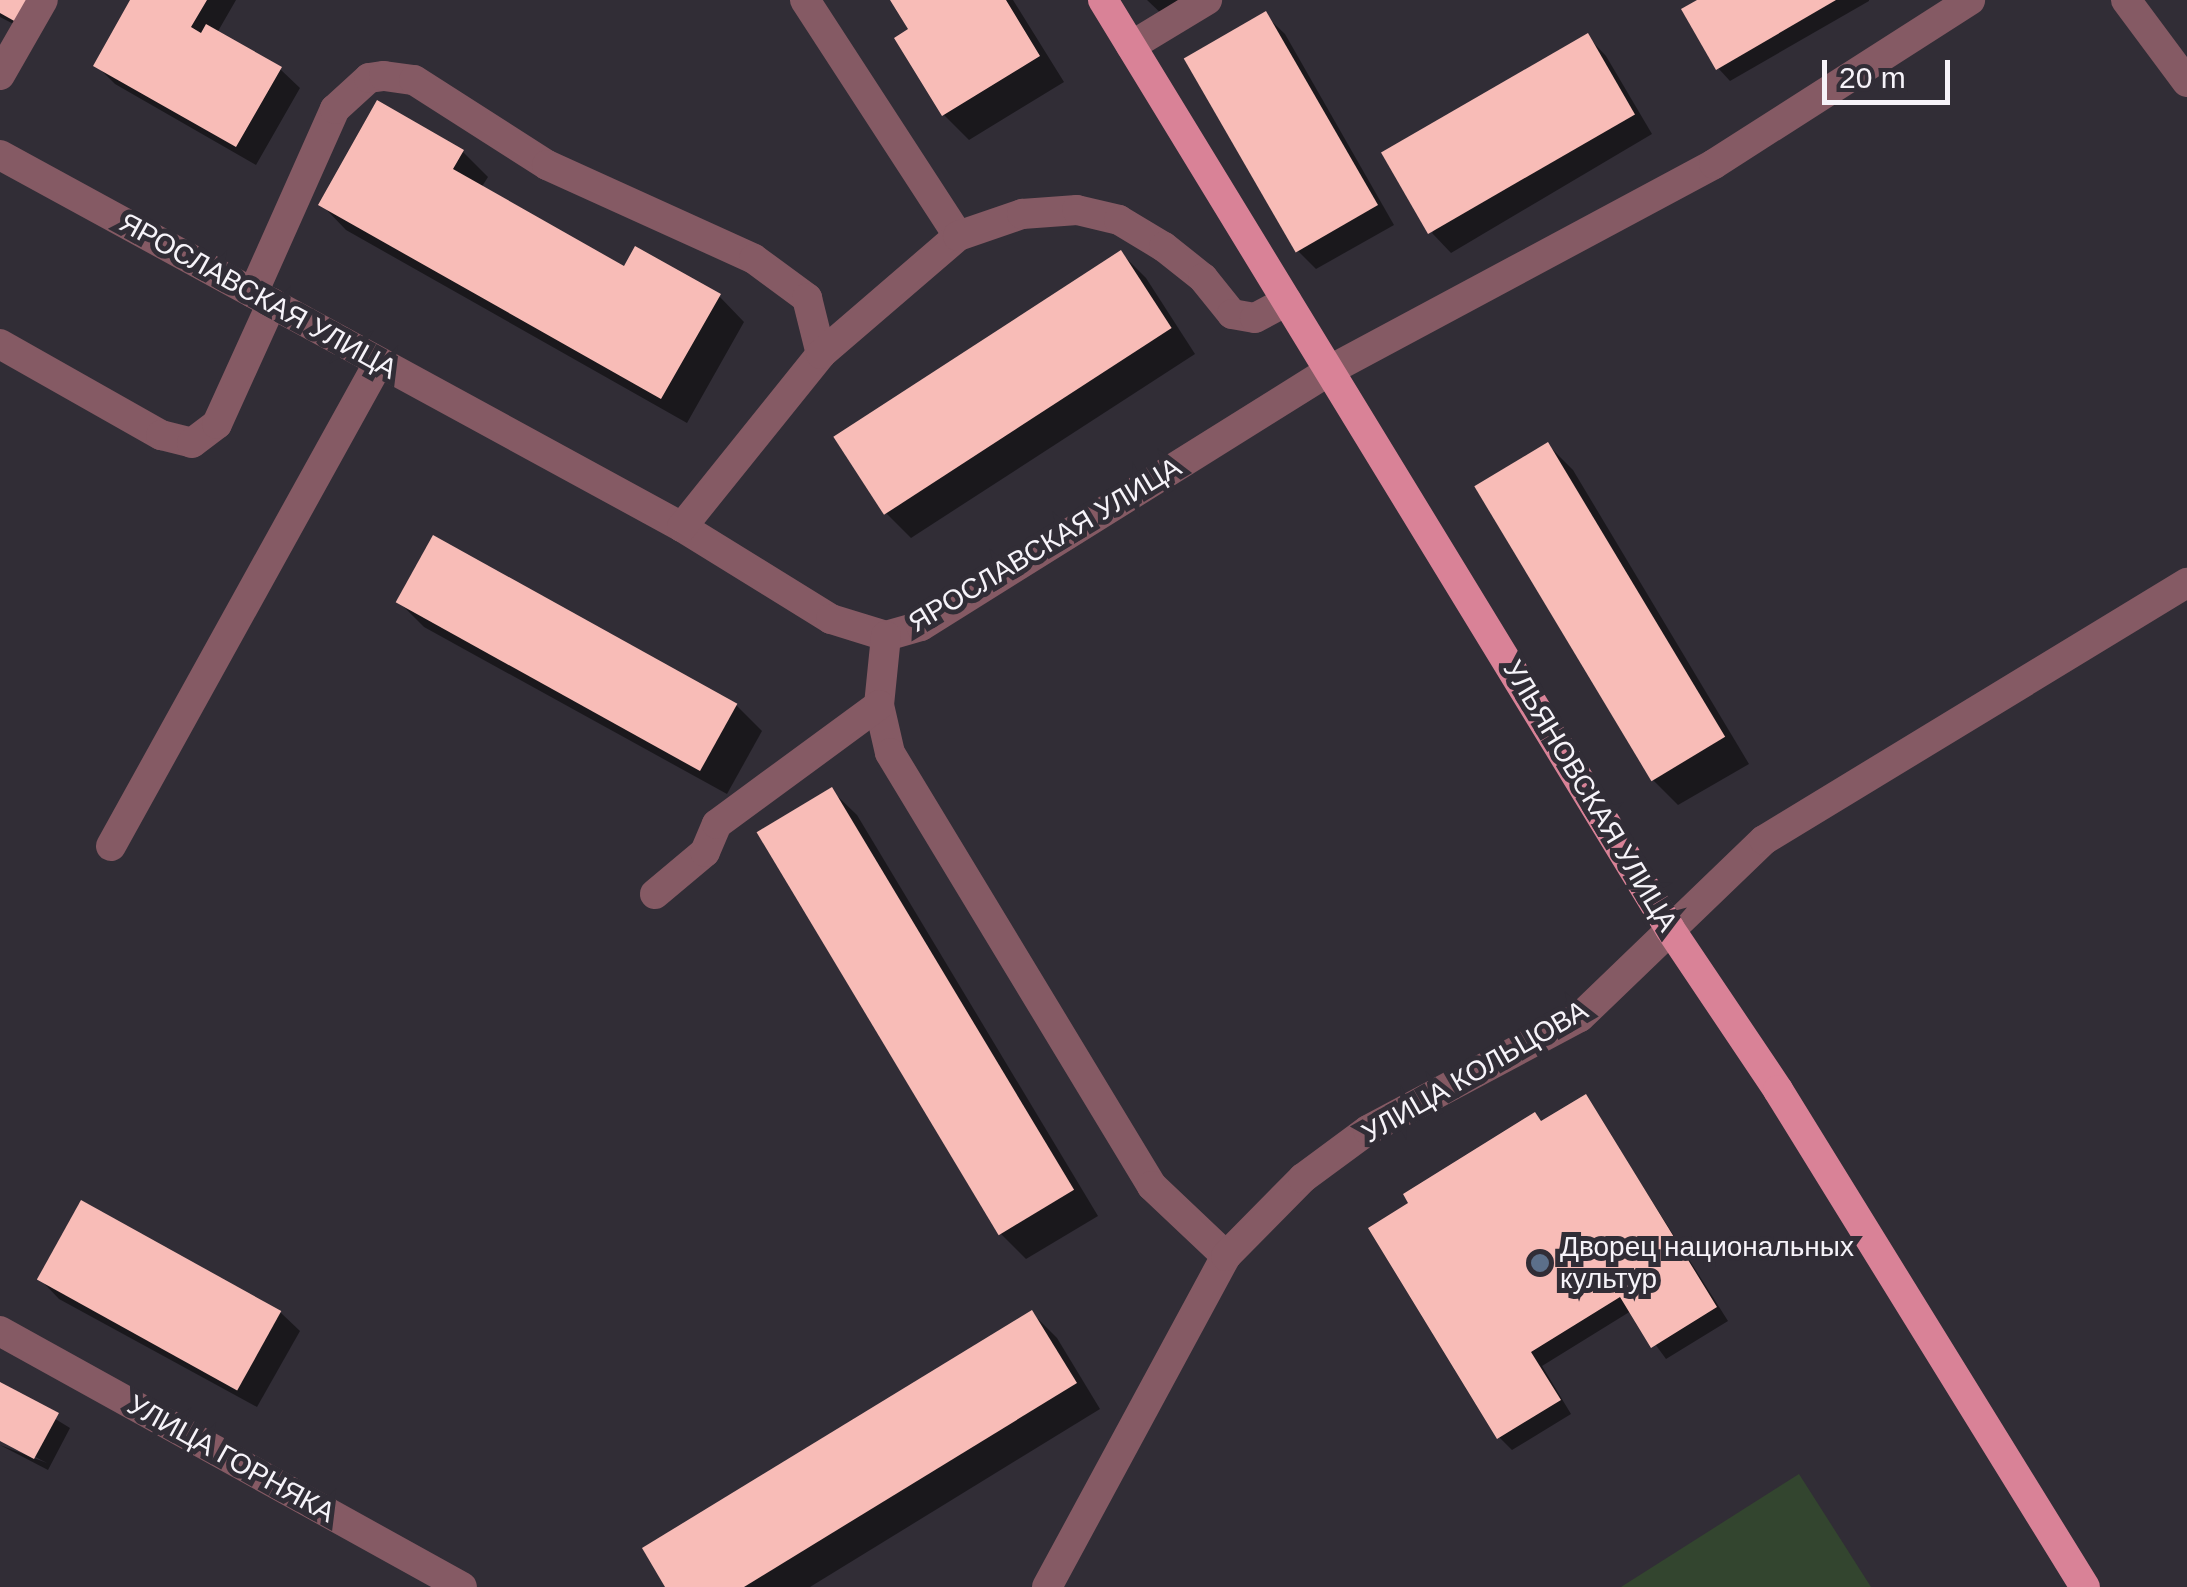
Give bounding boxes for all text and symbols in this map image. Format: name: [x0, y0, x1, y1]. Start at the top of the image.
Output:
scale bar: [1827, 40, 1954, 102]
text: 20 m: [1839, 61, 1906, 94]
street label: ЯРОСЛАВСКАЯ УЛИЦА: [113, 206, 403, 386]
street label: ЯРОСЛАВСКАЯ УЛИЦА: [903, 450, 1187, 640]
street label: УЛЬЯНОВСКАЯ УЛИЦА: [1496, 654, 1684, 938]
street label: УЛИЦА КОЛЬЦОВА: [1356, 994, 1594, 1150]
place label: Дворец национальных культур: [1560, 1230, 1854, 1296]
marker: Дворец национальных культур: [1529, 1252, 1551, 1274]
street label: УЛИЦА ГОРНЯКА: [121, 1388, 341, 1530]

